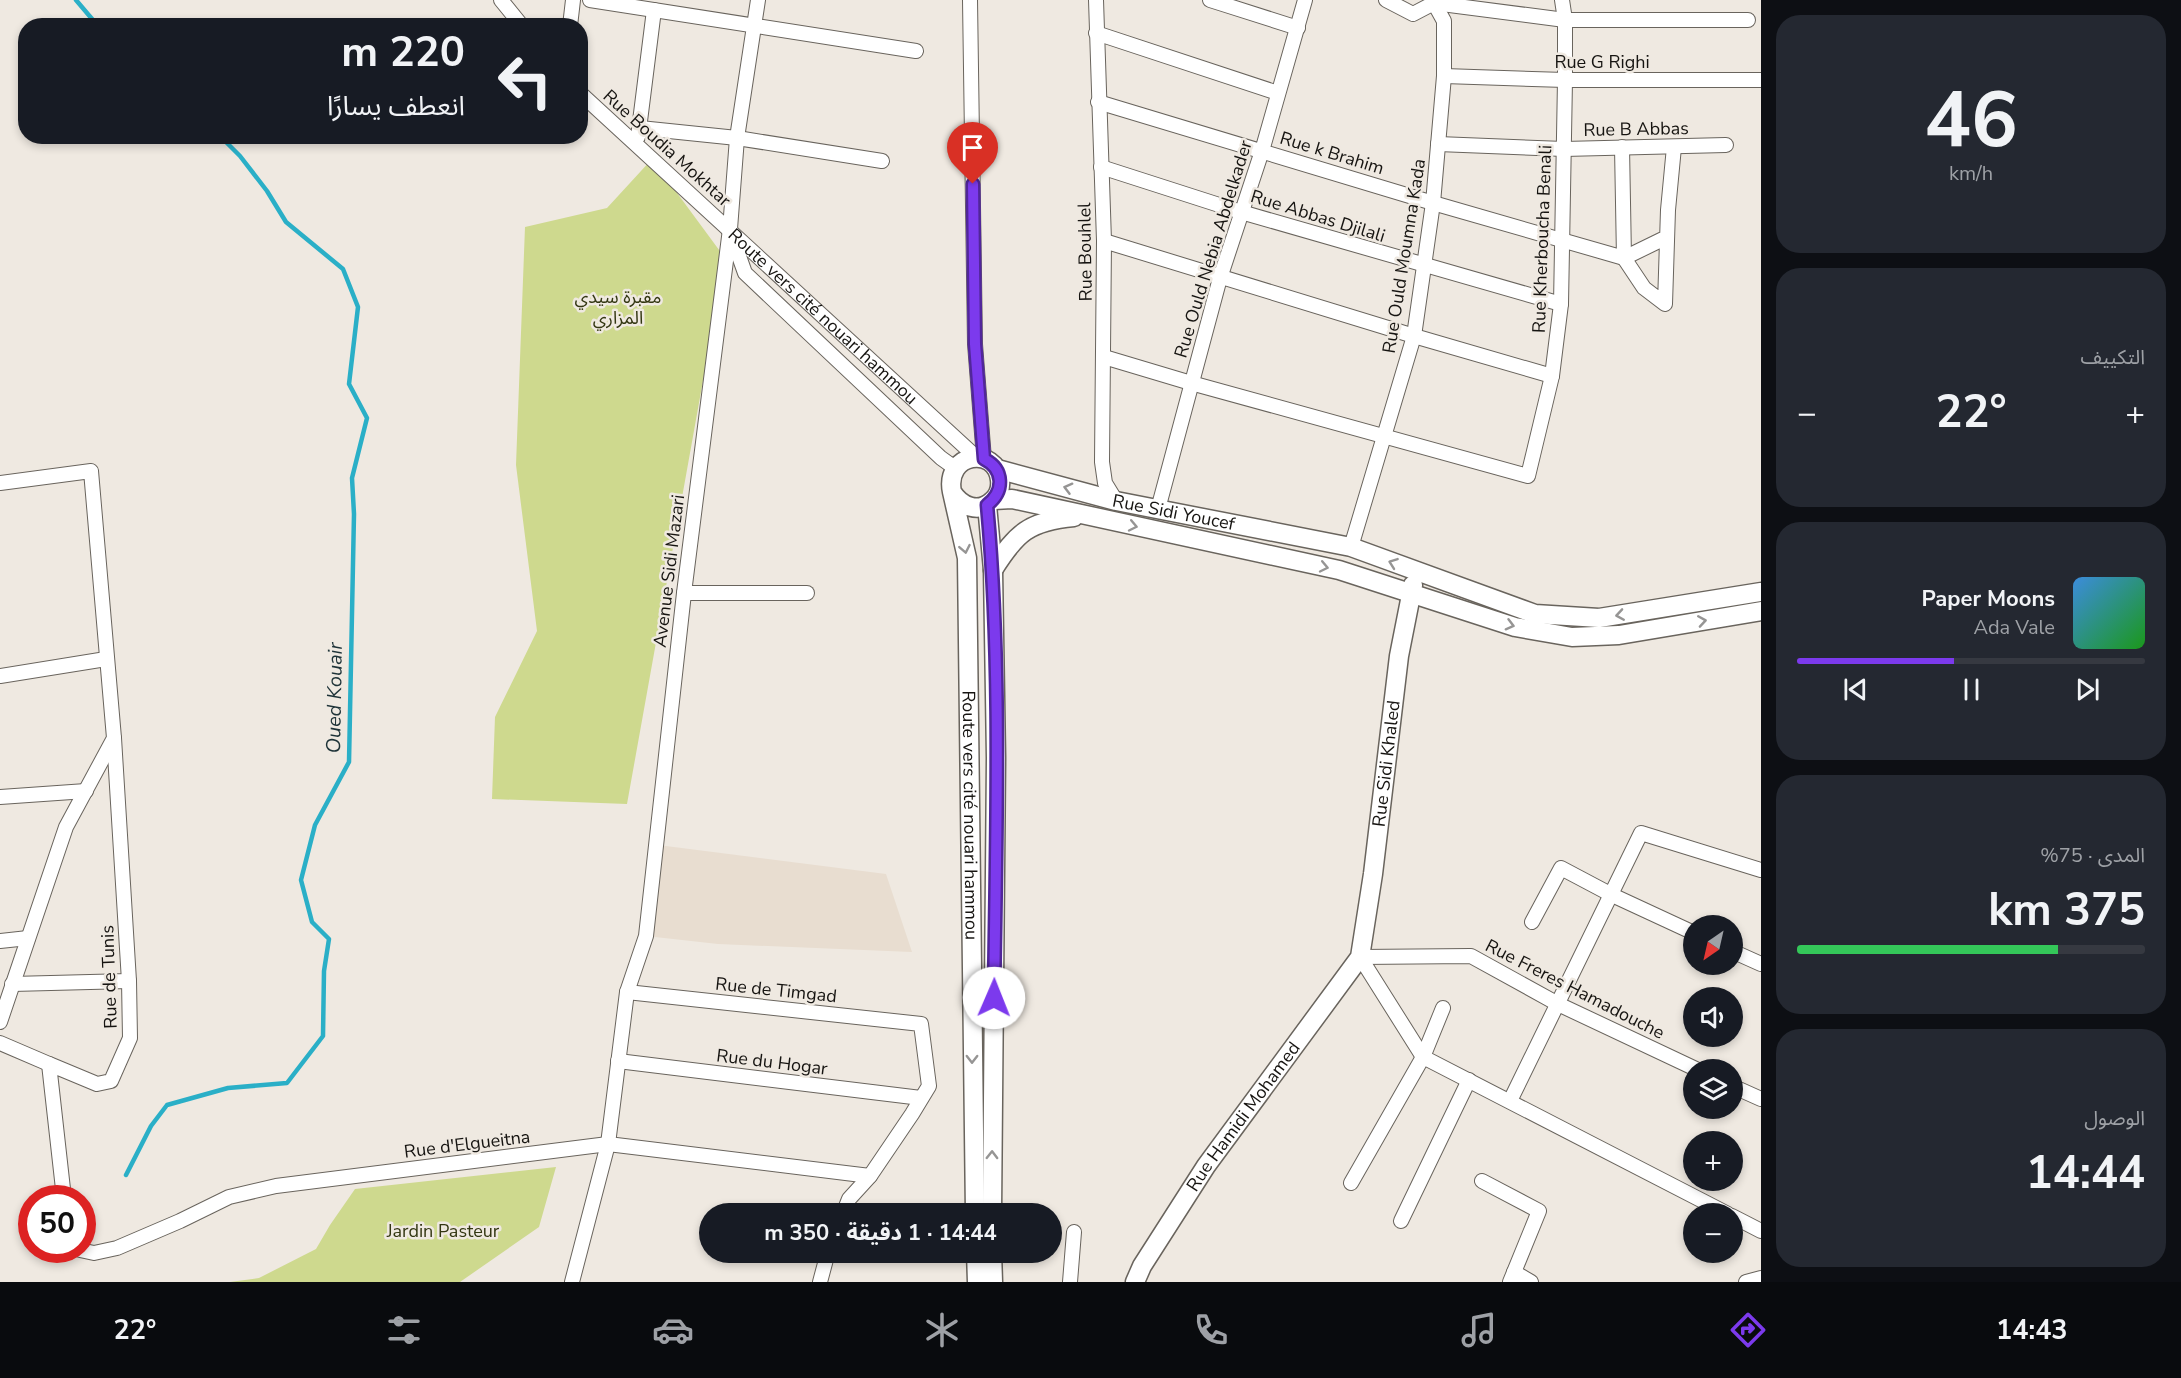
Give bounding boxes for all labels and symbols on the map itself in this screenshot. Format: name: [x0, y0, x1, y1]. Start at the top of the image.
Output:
street label: Rue G Righi: [1554, 50, 1650, 74]
street label: Rue Boudia Mokhtar: [598, 84, 737, 212]
street label: Rue B Abbas: [1583, 116, 1689, 142]
pin: [947, 122, 998, 184]
street label: Rue k Brahim: [1277, 126, 1387, 180]
street label: Rue Ould Nebia Abdelkader: [1168, 137, 1258, 361]
street label: Rue Kherboucha Benali: [1527, 145, 1557, 333]
street label: Rue Ould Moumna Kada: [1377, 157, 1431, 355]
street label: Rue Abbas Djilali: [1248, 184, 1388, 248]
street label: Rue Bouhlel: [1072, 202, 1098, 302]
street label: Route vers cité nouari hammou: [723, 223, 923, 410]
park label: مقبرة سيدي المزاري: [575, 285, 661, 331]
one-way arrow: [1063, 483, 1074, 495]
street label: Rue Sidi Youcef: [1110, 489, 1238, 536]
street label: Avenue Sidi Mazari: [648, 493, 690, 649]
one-way arrow: [1128, 518, 1138, 531]
one-way arrow: [958, 544, 971, 554]
one-way arrow: [1388, 557, 1399, 570]
one-way arrow: [1319, 560, 1329, 573]
one-way arrow: [1616, 608, 1625, 620]
one-way arrow: [1697, 615, 1707, 628]
one-way arrow: [1505, 618, 1515, 631]
water label: Oued Kouair: [320, 641, 349, 754]
street label: Route vers cité nouari hammou: [957, 690, 984, 940]
street label: Rue Sidi Khaled: [1367, 699, 1406, 828]
north arrow: [1683, 915, 1743, 975]
street label: Rue de Tunis: [95, 925, 123, 1029]
street label: Rue Freres Hamadouche: [1481, 933, 1669, 1045]
position arrow: [962, 966, 1026, 1030]
street label: Rue de Timgad: [714, 972, 838, 1008]
street label: Rue Hamidi Mohamed: [1181, 1037, 1305, 1196]
street label: Rue du Hogar: [715, 1043, 829, 1081]
one-way arrow: [966, 1054, 978, 1063]
street label: Rue d'Elgueitna: [403, 1124, 531, 1164]
one-way arrow: [986, 1151, 998, 1160]
speed limit sign: 50: [18, 1185, 96, 1263]
park label: Jardin Pasteur: [386, 1219, 500, 1243]

